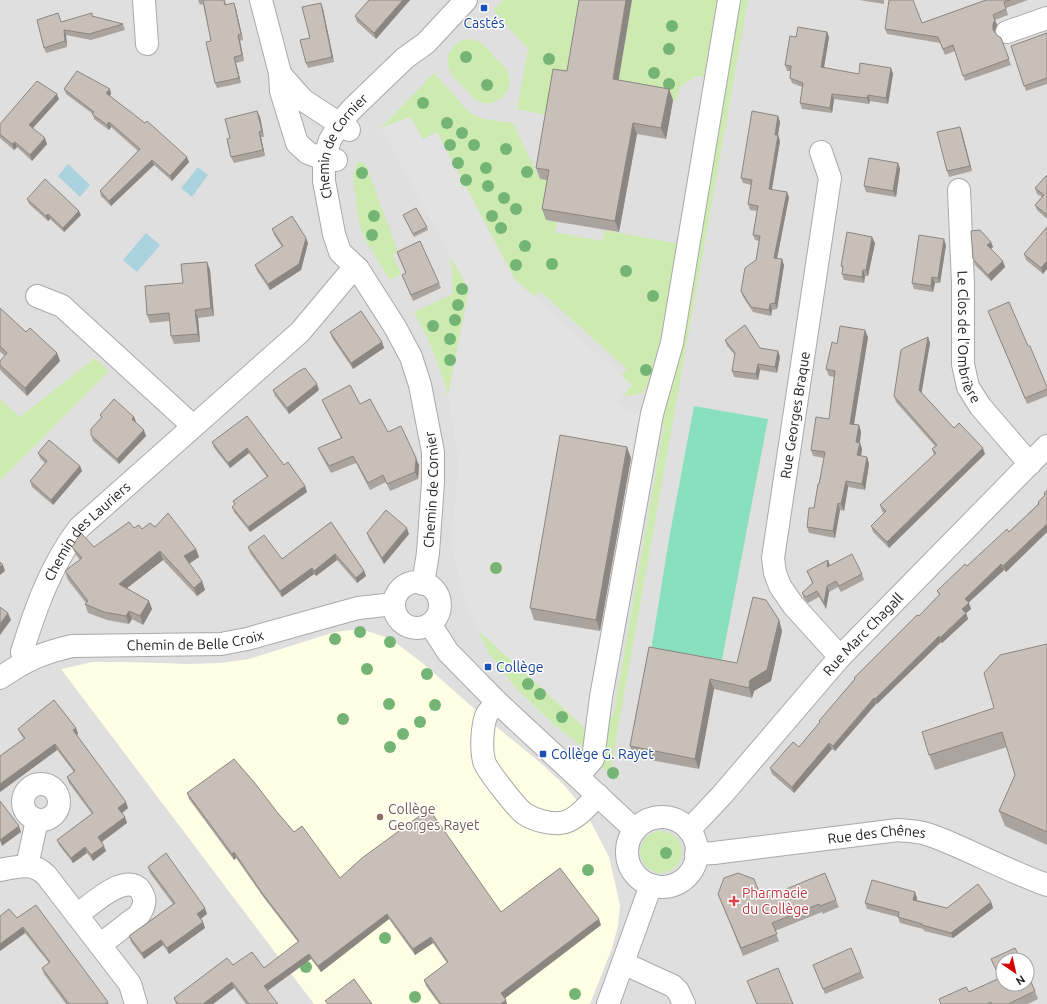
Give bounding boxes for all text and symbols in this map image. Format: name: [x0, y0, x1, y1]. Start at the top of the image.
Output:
marker: Castés: [479, 3, 489, 13]
place label: Castés: [463, 15, 505, 31]
street label: Chemin de Cornier: [316, 90, 371, 200]
street label: Le Clos de l'Ombrière: [954, 270, 984, 406]
street label: Rue Georges Braque: [777, 350, 813, 480]
street label: Chemin de Cornier: [420, 429, 442, 548]
street label: Chemin des Lauriers: [41, 478, 134, 584]
street label: Rue Marc Chagall: [820, 589, 907, 679]
street label: Chemin de Belle Croix: [127, 627, 266, 653]
place label: Collège: [496, 659, 544, 675]
marker: Collège: [483, 662, 493, 672]
place label: Collège G. Rayet: [551, 746, 654, 762]
marker: Collège G. Rayet: [538, 749, 548, 759]
place label: Collège Georges Rayet: [388, 801, 480, 833]
marker: Collège Georges Rayet: [375, 812, 385, 822]
street label: Rue des Chênes: [827, 822, 928, 847]
place label: Pharmacie du Collège: [742, 885, 809, 917]
marker: Pharmacie du Collège: [729, 896, 739, 906]
north arrow: [995, 952, 1035, 992]
text: N: [1014, 973, 1027, 988]

